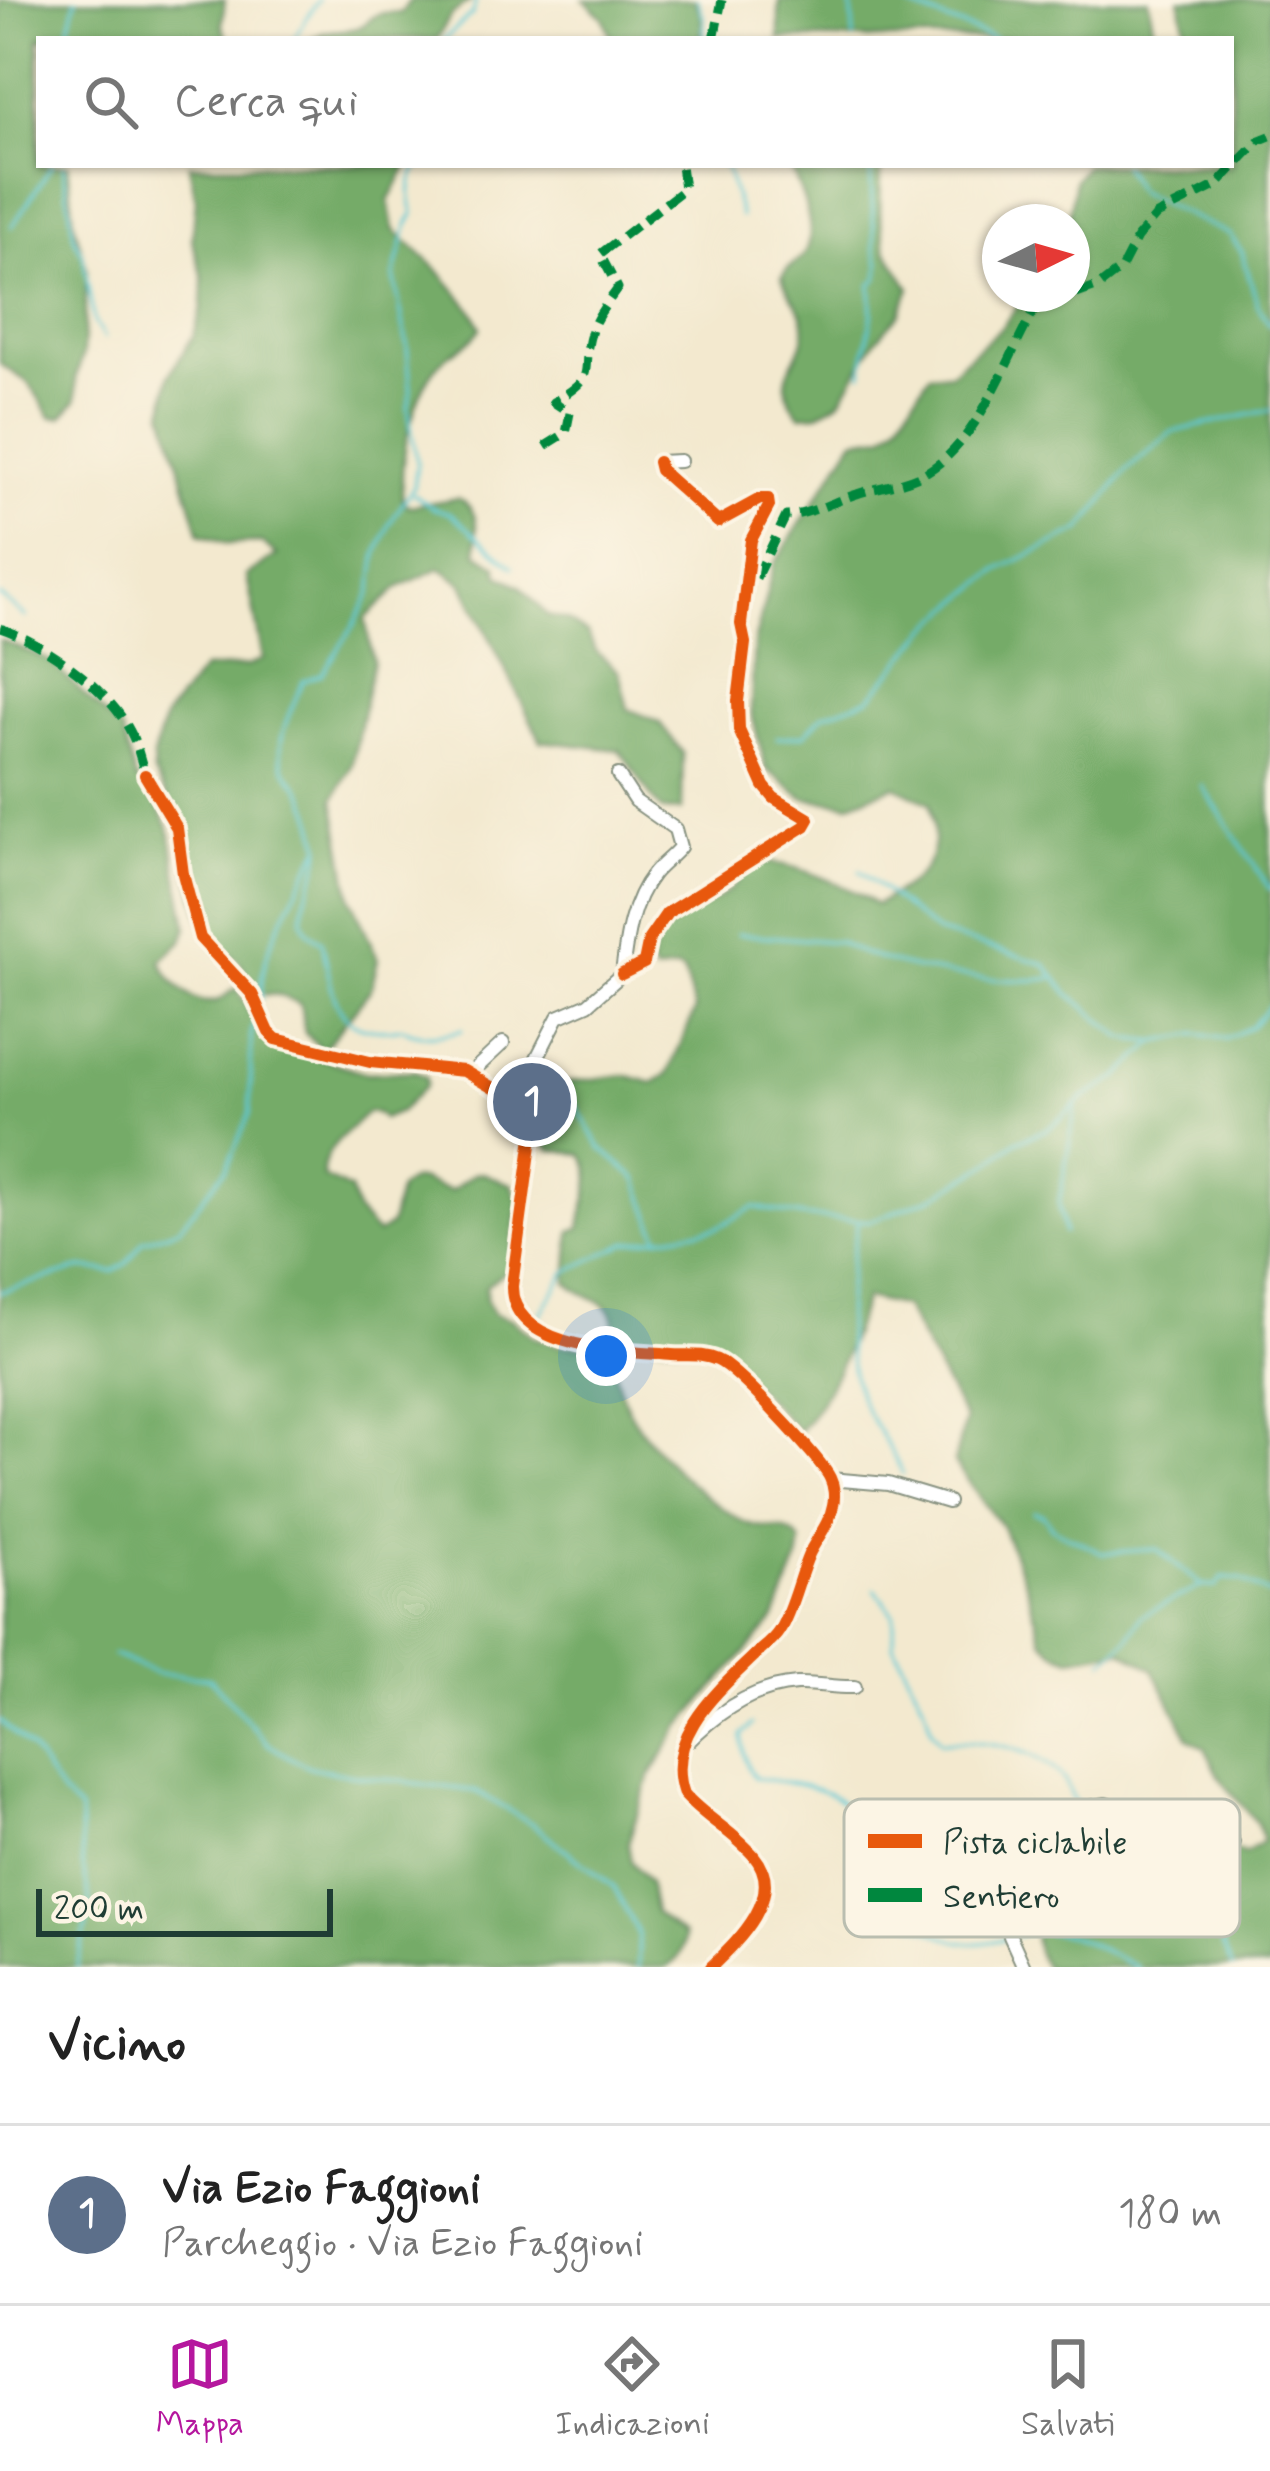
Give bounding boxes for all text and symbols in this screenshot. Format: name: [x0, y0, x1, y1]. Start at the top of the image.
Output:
search box: [36, 36, 1234, 168]
icon: search: [78, 69, 144, 135]
text: Cerca qui: [174, 73, 358, 132]
north arrow: [982, 204, 1090, 312]
pin: 1: [493, 1057, 571, 1147]
your location: [576, 1326, 636, 1386]
legend: [844, 1799, 1240, 1937]
text: Pista ciclabile: [943, 1822, 1127, 1866]
text: Sentiero: [943, 1876, 1060, 1920]
scale bar: [36, 1883, 333, 1936]
text: 200 m: [54, 1888, 144, 1932]
text: Vicino: [48, 2012, 186, 2078]
text: Via Ezio Faggioni: [162, 2160, 480, 2219]
text: 1: [78, 2189, 96, 2240]
text: 180 m: [1118, 2189, 1222, 2240]
text: Parcheggio · Via Ezio Faggioni: [162, 2219, 643, 2270]
tab: Mappa: [156, 2331, 244, 2447]
tab: Indicazioni: [555, 2331, 710, 2447]
tab: Salvati: [1021, 2331, 1114, 2447]

